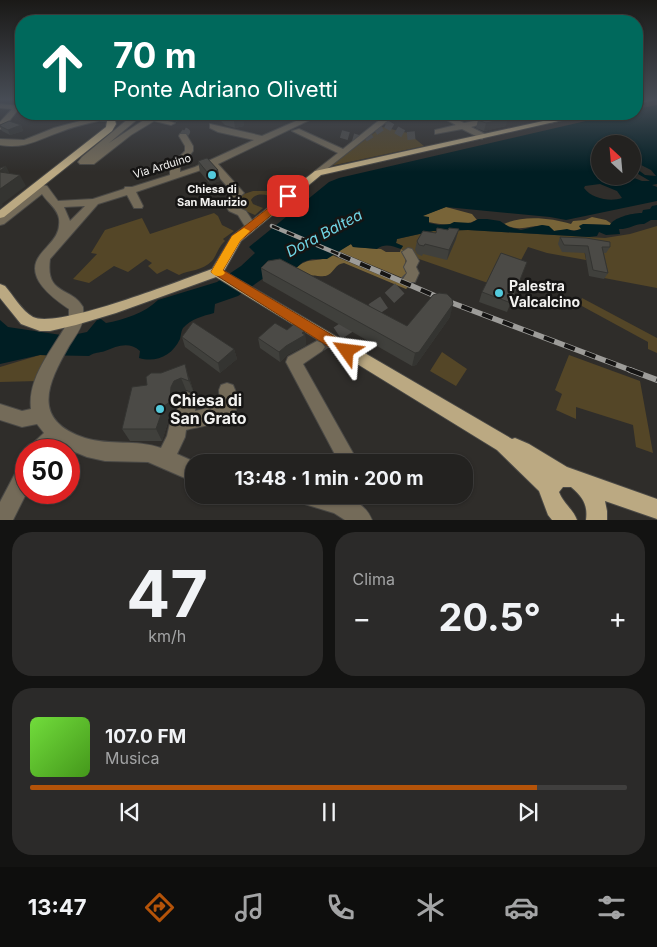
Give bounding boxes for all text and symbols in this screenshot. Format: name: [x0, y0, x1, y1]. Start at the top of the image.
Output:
text: 70 m: [113, 34, 197, 76]
icon: ahead: [30, 35, 95, 100]
text: Ponte Adriano Olivetti: [113, 76, 338, 102]
north arrow: [591, 135, 641, 185]
map controls: [591, 135, 641, 185]
street label: Via Arduino: [131, 150, 193, 181]
marker: Chiesa di San Maurizio: [206, 169, 218, 181]
pin: [267, 175, 309, 217]
place label: Chiesa di San Maurizio: [177, 182, 247, 209]
icon: arrive: [274, 182, 302, 210]
water label: Dora Baltea: [282, 205, 366, 261]
place label: Palestra Valcalcino: [509, 277, 581, 310]
marker: Palestra Valcalcino: [493, 287, 505, 299]
position arrow: [320, 324, 372, 376]
place label: Chiesa di San Grato: [170, 390, 247, 428]
marker: Chiesa di San Grato: [154, 403, 166, 415]
speed limit sign: 50: [15, 439, 80, 504]
text: 13:48 · 1 min · 200 m: [234, 467, 424, 490]
text: 47: [126, 554, 208, 633]
text: Clima: [353, 569, 395, 589]
text: 20.5°: [439, 594, 541, 640]
text: −: [353, 601, 371, 635]
text: +: [608, 601, 627, 635]
text: km/h: [148, 626, 186, 646]
text: 107.0 FM: [105, 725, 186, 748]
text: Musica: [105, 748, 160, 768]
icon: previous: [116, 798, 144, 826]
icon: pause: [315, 798, 343, 826]
icon: next: [514, 798, 542, 826]
icon: directions: [142, 890, 177, 925]
icon: music: [232, 890, 267, 925]
icon: phone: [323, 890, 358, 925]
icon: climate: [413, 890, 448, 925]
icon: car: [504, 890, 539, 925]
icon: filters: [594, 890, 629, 925]
text: 13:47: [28, 894, 86, 920]

